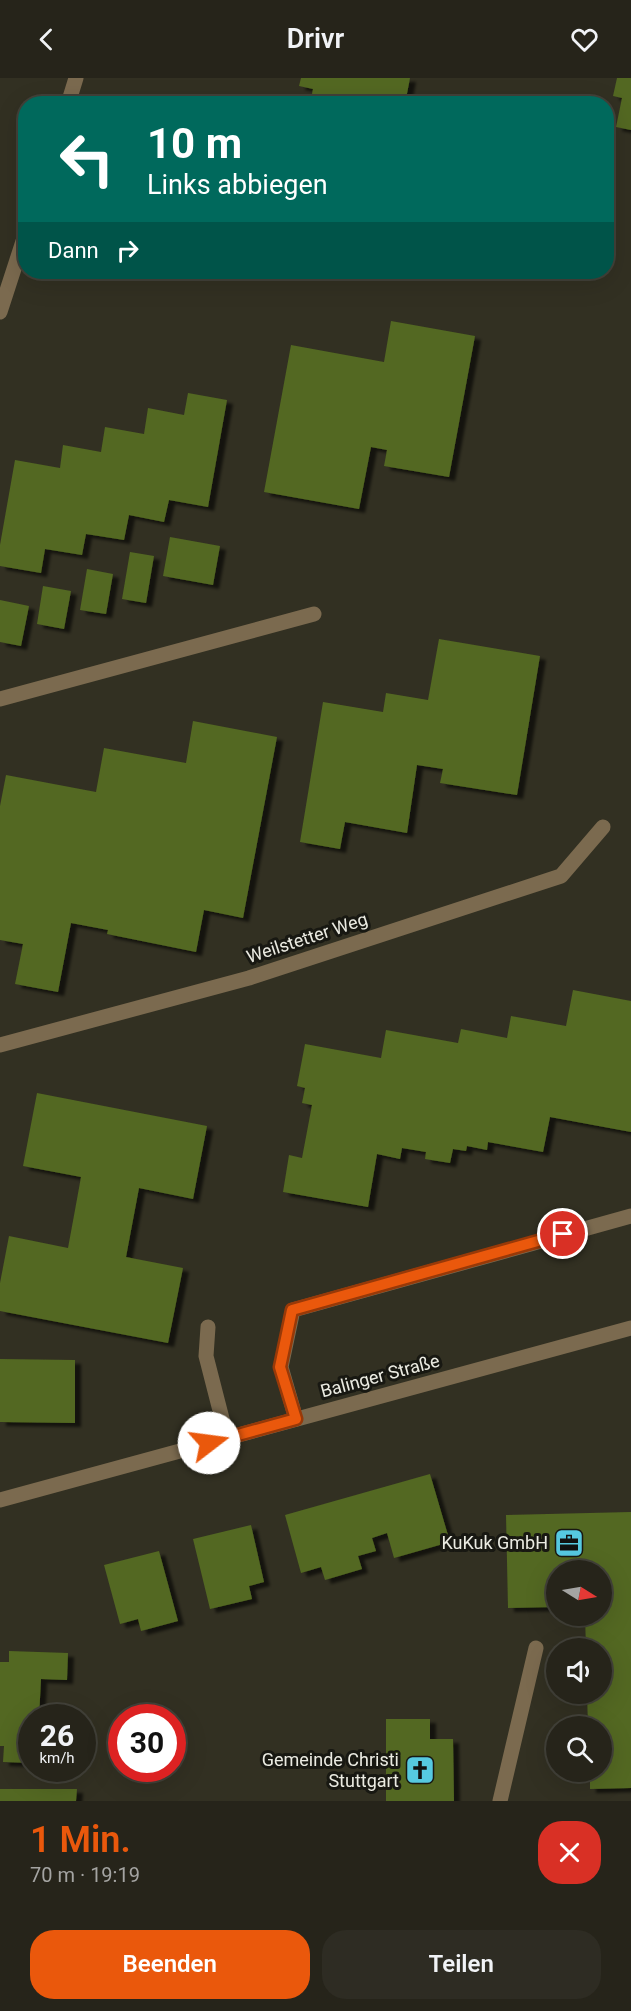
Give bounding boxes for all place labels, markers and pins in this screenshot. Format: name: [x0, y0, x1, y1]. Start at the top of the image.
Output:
pin: [537, 1208, 588, 1259]
office icon: KuKuk GmbH: [553, 1527, 585, 1559]
place label: KuKuk GmbH: [441, 1532, 548, 1553]
place label: Gemeinde Christi Stuttgart: [262, 1749, 399, 1791]
church icon: Gemeinde Christi Stuttgart: [404, 1754, 436, 1786]

